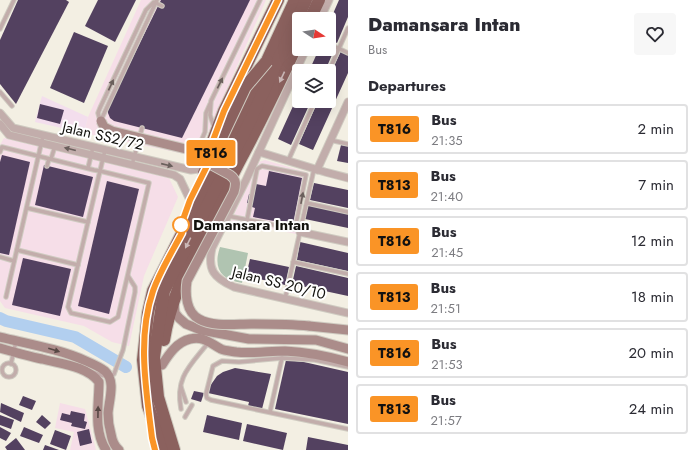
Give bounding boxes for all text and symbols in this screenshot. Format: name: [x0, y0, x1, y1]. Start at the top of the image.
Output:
text: Damansara Intan: [368, 11, 520, 38]
north arrow: [292, 12, 336, 56]
map controls: [292, 12, 336, 108]
button: heart: [634, 13, 676, 55]
text: Bus: [368, 40, 387, 59]
button: layers: [292, 64, 336, 108]
one-way arrow: [279, 71, 285, 82]
text: Departures: [368, 75, 446, 97]
one-way arrow: [217, 77, 223, 88]
one-way arrow: [108, 79, 114, 91]
text: Bus: [431, 109, 457, 131]
street label: Jalan SS2/72: [58, 116, 146, 156]
text: 2 min: [637, 118, 674, 140]
text: T816: [378, 119, 411, 139]
text: 21:35: [431, 131, 463, 150]
line badge: T816: [183, 140, 239, 166]
text: T816: [194, 143, 228, 163]
one-way arrow: [64, 146, 77, 152]
one-way arrow: [162, 162, 174, 168]
text: Bus: [430, 165, 456, 187]
text: 7 min: [638, 174, 674, 196]
text: T813: [378, 175, 410, 195]
text: 21:40: [430, 187, 463, 206]
one-way arrow: [299, 192, 305, 204]
place label: Damansara Intan: [193, 214, 310, 236]
marker: Damansara Intan: [172, 216, 190, 234]
text: Bus: [431, 221, 457, 243]
text: 12 min: [631, 230, 674, 252]
text: T816: [378, 231, 411, 251]
one-way arrow: [185, 237, 191, 249]
text: 21:45: [431, 243, 463, 262]
street label: Jalan SS 20/10: [228, 260, 328, 305]
text: Bus: [430, 277, 456, 299]
text: 18 min: [631, 286, 674, 308]
text: T813: [378, 287, 410, 307]
text: 21:51: [430, 299, 461, 318]
text: Bus: [431, 333, 457, 355]
text: 20 min: [628, 342, 674, 364]
text: T816: [378, 343, 411, 363]
one-way arrow: [48, 347, 60, 353]
text: 21:53: [431, 355, 463, 374]
text: Bus: [430, 389, 456, 411]
text: 24 min: [629, 398, 674, 420]
text: T813: [378, 399, 410, 419]
one-way arrow: [95, 405, 101, 418]
text: 21:57: [430, 411, 462, 430]

